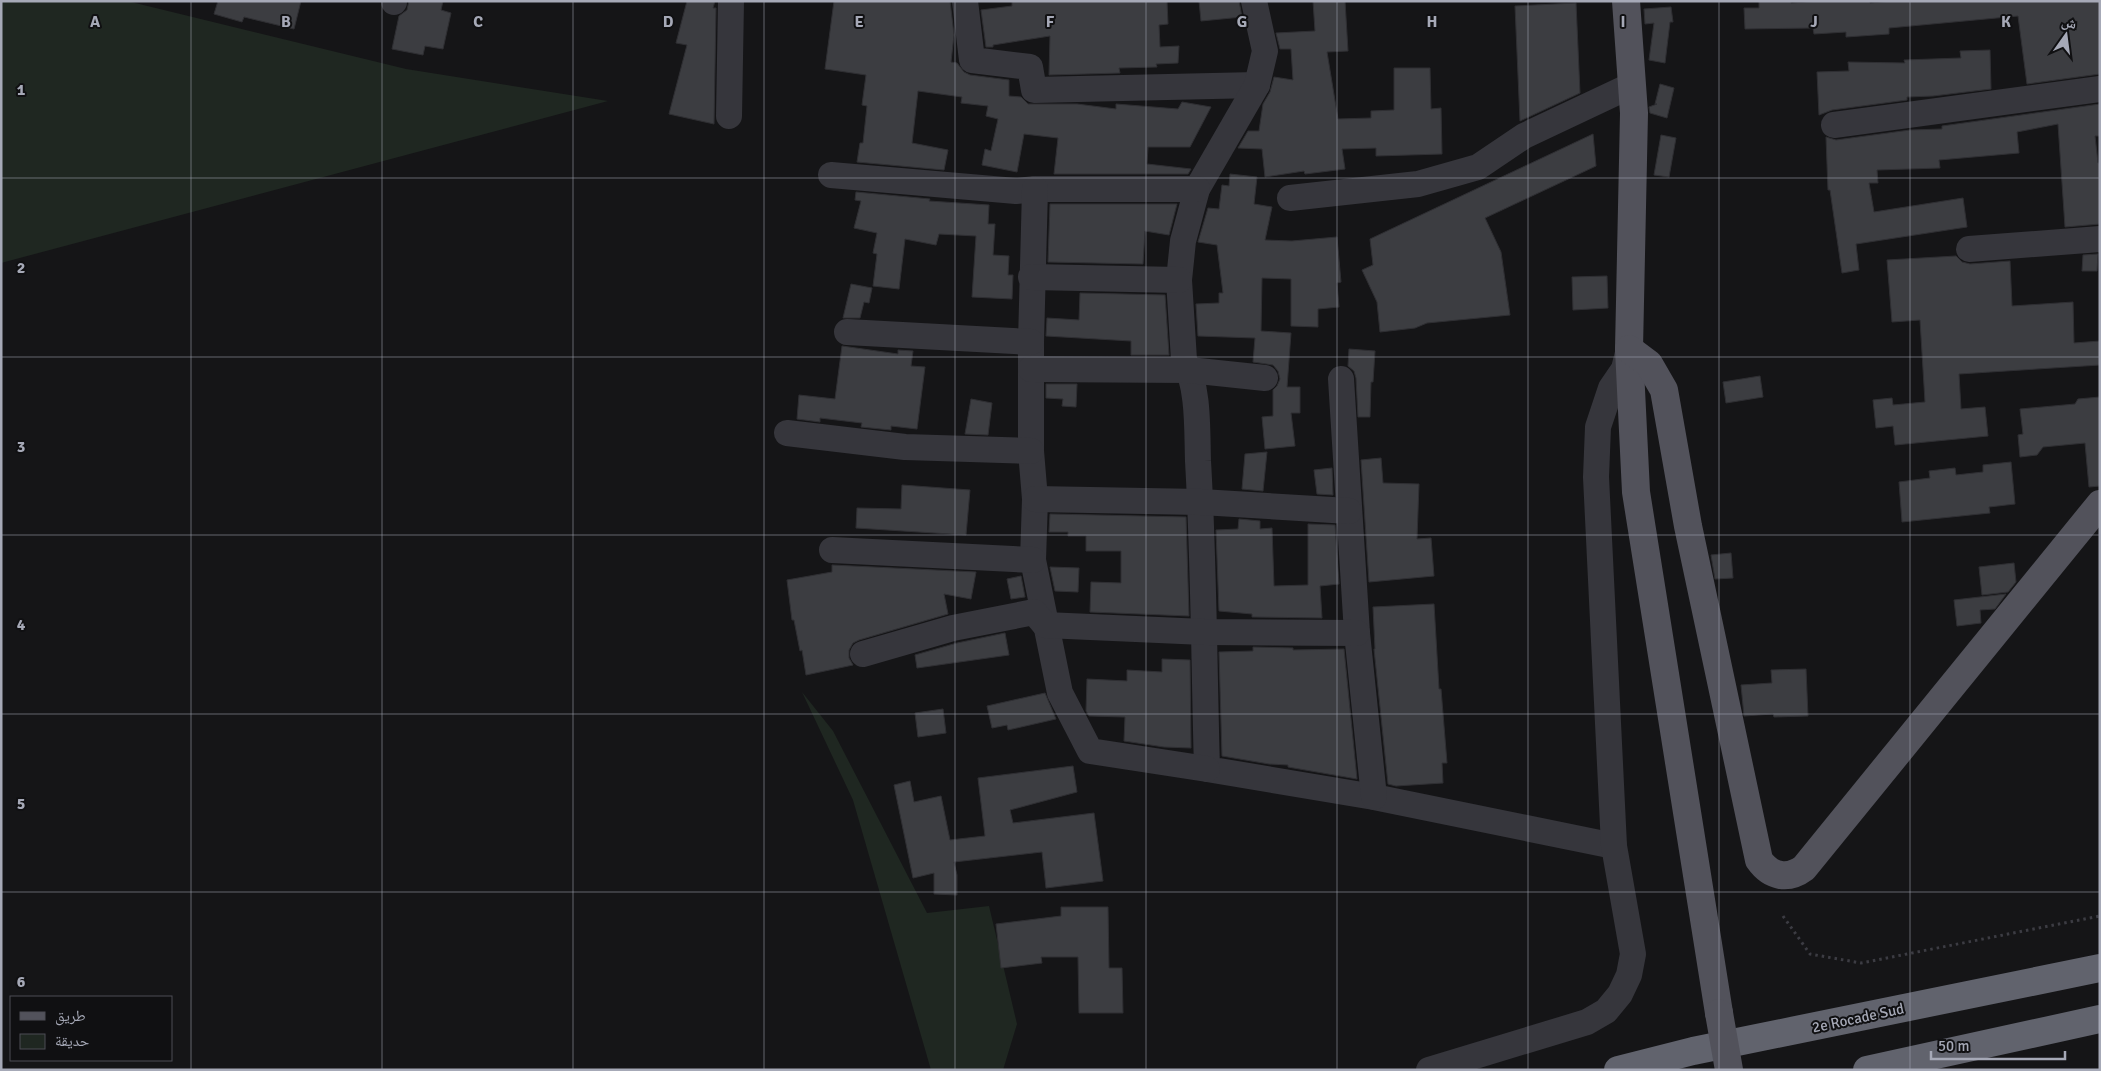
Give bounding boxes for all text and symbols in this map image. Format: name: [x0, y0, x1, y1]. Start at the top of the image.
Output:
north arrow: [2041, 10, 2091, 60]
text: A: [90, 12, 101, 32]
text: B: [281, 12, 291, 32]
text: C: [473, 12, 483, 32]
text: D: [663, 12, 674, 32]
text: E: [854, 12, 864, 32]
text: F: [1046, 12, 1055, 32]
text: G: [1237, 12, 1247, 32]
text: H: [1427, 12, 1437, 32]
text: I: [1620, 12, 1626, 32]
text: J: [1810, 12, 1818, 32]
text: K: [2001, 12, 2011, 32]
text: ش: [2060, 13, 2078, 33]
text: 1: [17, 80, 26, 100]
text: 2: [17, 258, 25, 278]
text: 3: [17, 437, 25, 457]
text: 4: [17, 615, 26, 635]
text: 5: [17, 794, 25, 814]
text: 6: [17, 972, 26, 992]
legend: [10, 996, 172, 1061]
street label: 2e Rocade Sud: [1810, 999, 1906, 1037]
text: طريق: [55, 1007, 86, 1026]
scale bar: [1931, 1028, 2065, 1060]
text: حديقة: [55, 1032, 90, 1050]
text: 50 m: [1938, 1037, 1969, 1055]

